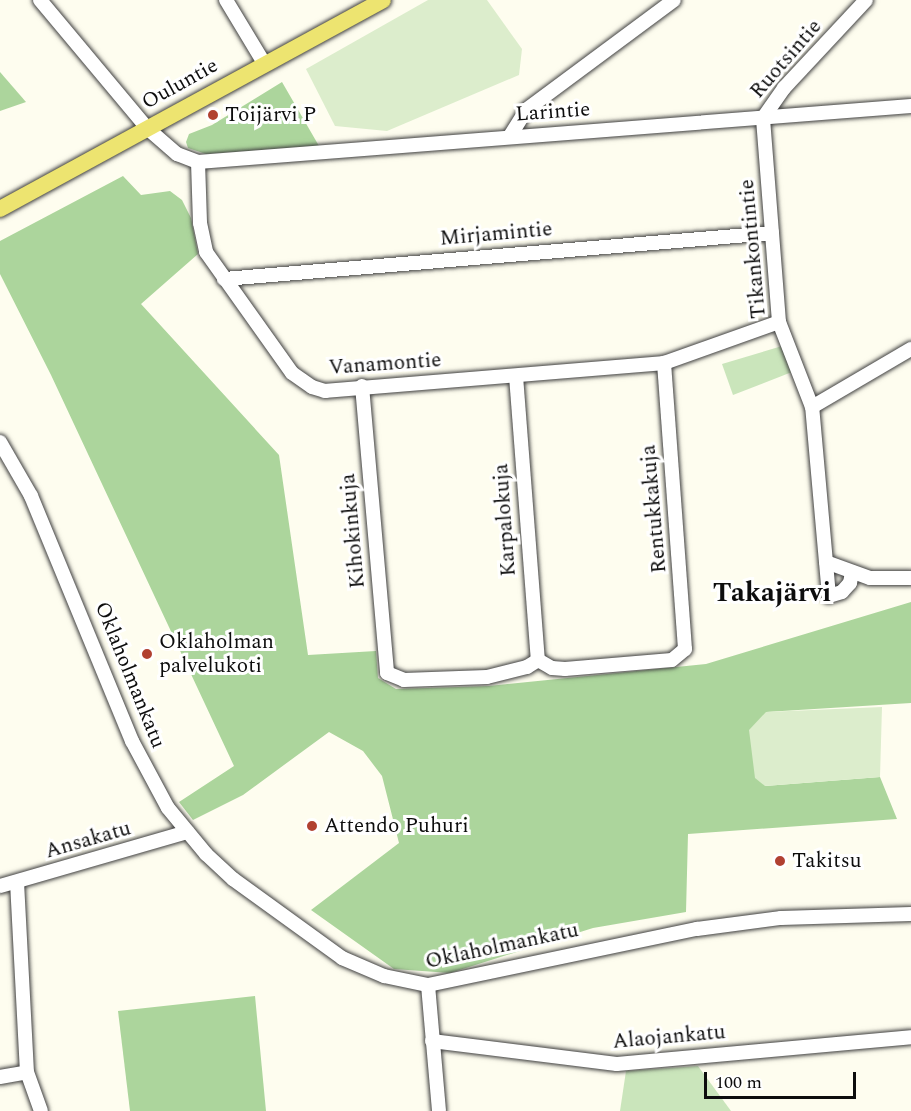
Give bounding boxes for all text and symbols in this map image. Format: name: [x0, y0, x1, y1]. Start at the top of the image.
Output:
street label: Ruotsintie: [745, 14, 827, 104]
street label: Ouluntie: [138, 53, 222, 115]
street label: Larintie: [515, 97, 591, 127]
place label: Toijärvi P: [225, 102, 317, 128]
marker: Toijärvi P: [206, 108, 220, 122]
street label: Tikankontintie: [734, 178, 772, 320]
street label: Mirjamintie: [439, 217, 553, 251]
street label: Vanamontie: [328, 347, 442, 381]
street label: Rentukkakuja: [636, 444, 672, 574]
street label: Karpalokuja: [488, 463, 522, 577]
street label: Kihokinkuja: [335, 472, 371, 590]
district label: Takajärvi: [713, 578, 831, 610]
street label: Oklaholmankatu: [89, 598, 171, 752]
place label: Oklaholman palvelukoti: [159, 629, 274, 679]
marker: Oklaholman palvelukoti: [140, 647, 154, 661]
place label: Attendo Puhuri: [324, 813, 469, 839]
street label: Ansakatu: [42, 816, 134, 864]
marker: Attendo Puhuri: [305, 819, 319, 833]
place label: Takitsu: [792, 848, 862, 874]
marker: Takitsu: [773, 854, 787, 868]
street label: Oklaholmankatu: [423, 917, 581, 975]
street label: Alaojankatu: [611, 1020, 727, 1054]
scale bar: [707, 1060, 858, 1098]
text: 100 m: [715, 1069, 762, 1096]

